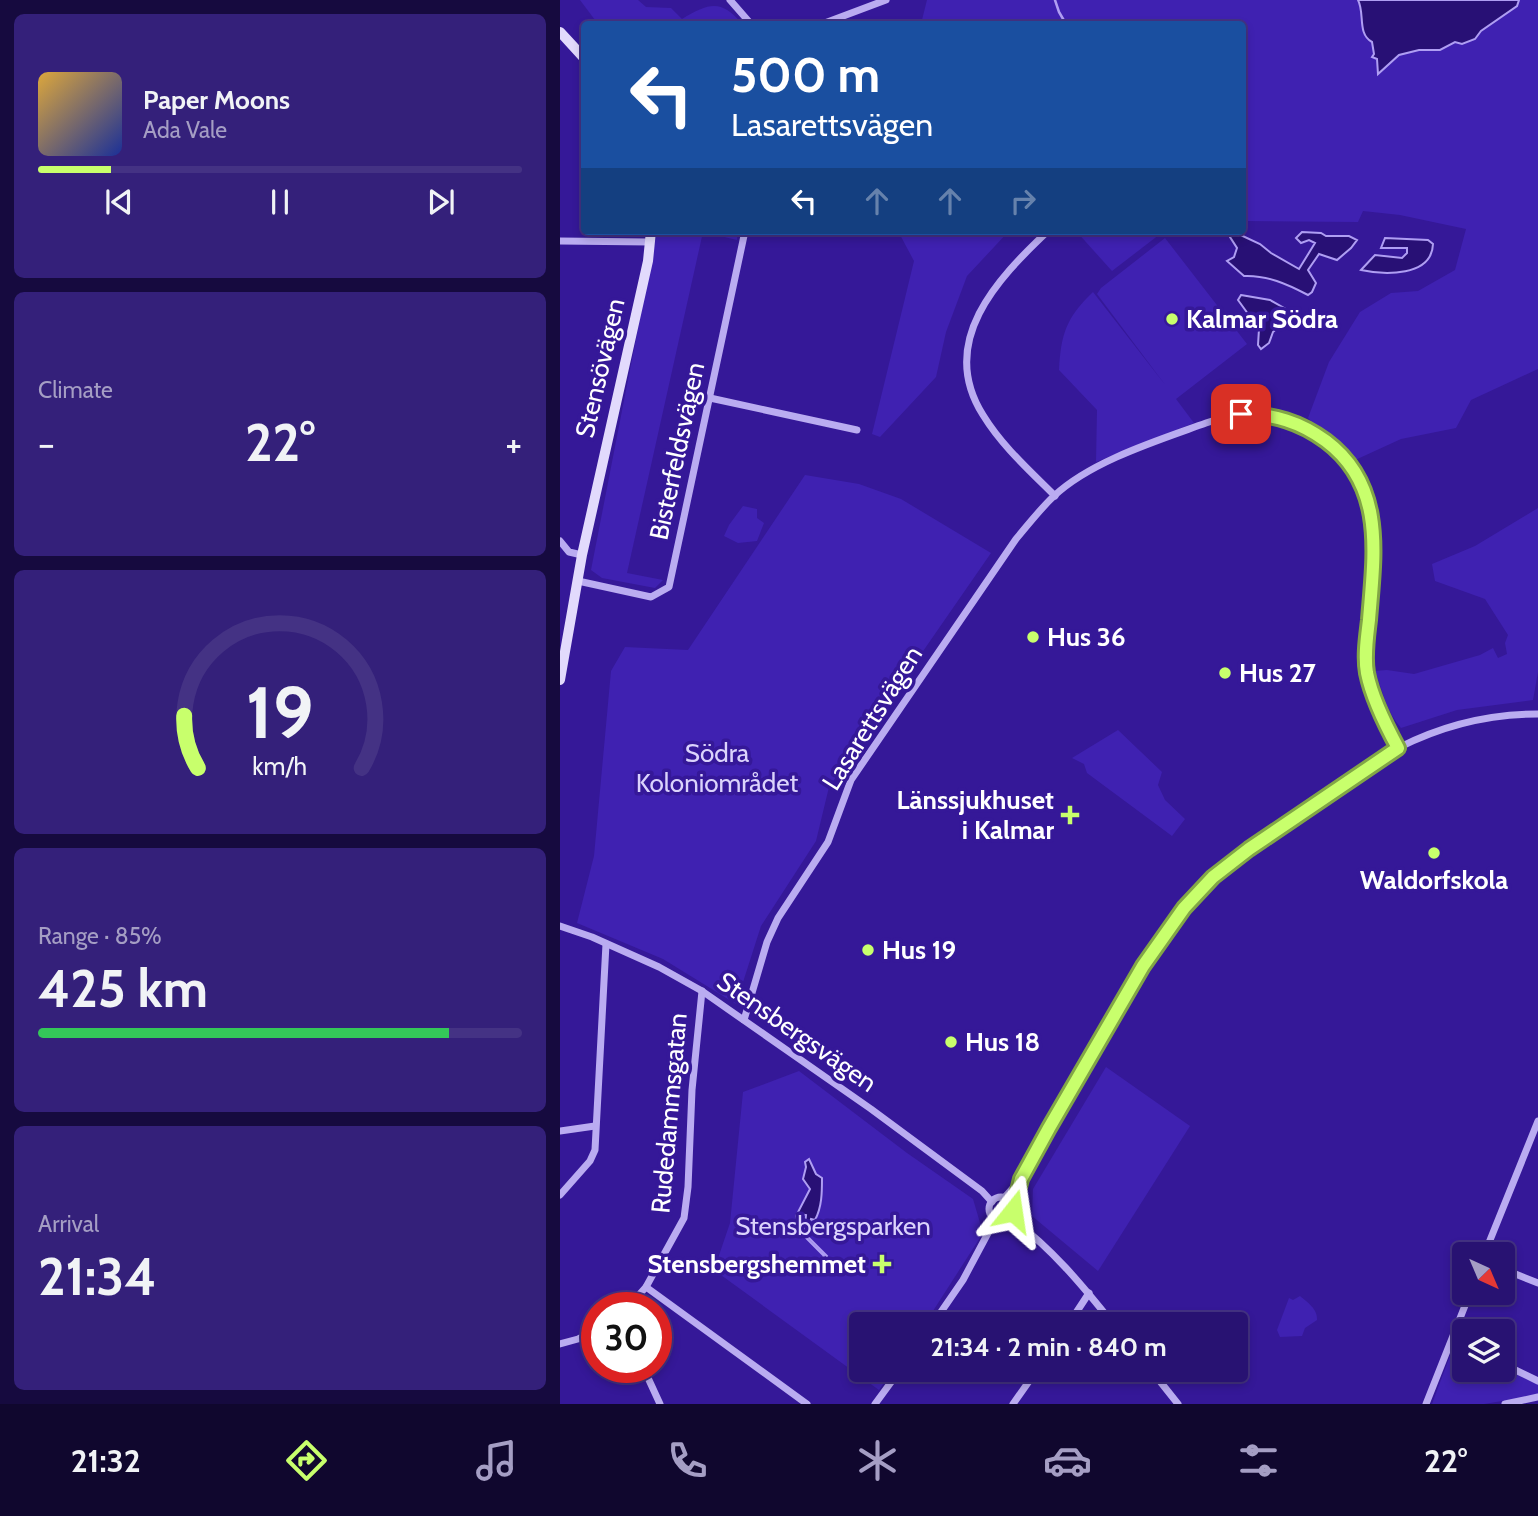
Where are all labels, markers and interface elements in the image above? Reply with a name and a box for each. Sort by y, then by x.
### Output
text: 500 m [731,45,880,104]
icon: left [616,49,707,140]
text: Paper Moons [143,84,290,116]
text: Lasarettsvägen [731,105,933,144]
text: Ada Vale [143,116,227,144]
icon: left [785,182,823,220]
icon: ahead [858,182,896,220]
icon: ahead [931,182,969,220]
icon: right [1004,182,1042,220]
icon: previous [100,183,138,221]
icon: pause [261,183,299,221]
icon: next [422,183,460,221]
street label: Stensövägen [568,295,632,441]
place label: Kalmar Södra [1186,303,1338,335]
marker: Kalmar Södra [1164,311,1180,327]
street label: Bisterfeldsvägen [643,359,711,543]
text: Climate [38,376,113,404]
pin [1211,384,1271,444]
icon: arrive [1222,395,1260,433]
text: 22° [245,411,315,474]
text: − [38,420,55,467]
text: + [505,420,522,467]
place label: Hus 36 [1047,621,1126,653]
marker: Hus 36 [1025,629,1041,645]
street label: Lasarettsvägen [815,640,929,796]
place label: Hus 27 [1239,657,1317,689]
marker: Hus 27 [1217,665,1233,681]
text: 19 [246,668,314,756]
park label: Södra Koloniområdet [636,737,799,799]
text: km/h [253,751,307,781]
place label: Länssjukhuset i Kalmar [897,784,1054,846]
marker: Länssjukhuset i Kalmar [1060,805,1080,825]
marker: Waldorfskola [1426,845,1442,861]
place label: Waldorfskola [1360,864,1508,896]
text: Range · 85% [38,922,162,950]
place label: Hus 19 [882,934,956,966]
marker: Hus 19 [860,942,876,958]
text: 425 km [38,957,208,1020]
street label: Stensbergsvägen [711,965,883,1099]
street label: Rudedammsgatan [644,1012,694,1214]
place label: Hus 18 [965,1026,1040,1058]
marker: Hus 18 [943,1034,959,1050]
position arrow [976,1174,1050,1248]
text: Arrival [38,1210,99,1238]
park label: Stensbergsparken [735,1210,931,1242]
north arrow [1452,1242,1516,1306]
map controls [1452,1242,1515,1382]
text: 21:34 [38,1245,157,1308]
place label: Stensbergshemmet [648,1248,866,1280]
marker: Stensbergshemmet [872,1254,892,1274]
speed limit sign: 30 [581,1292,672,1383]
button: layers [1452,1319,1515,1382]
text: 21:34 · 2 min · 840 m [930,1331,1167,1363]
icon: directions [282,1436,331,1485]
icon: music [472,1436,521,1485]
icon: phone [663,1436,712,1485]
icon: climate [853,1436,902,1485]
icon: car [1043,1436,1092,1485]
icon: filters [1234,1436,1283,1485]
text: 21:32 [71,1441,141,1480]
text: 22° [1424,1441,1467,1480]

